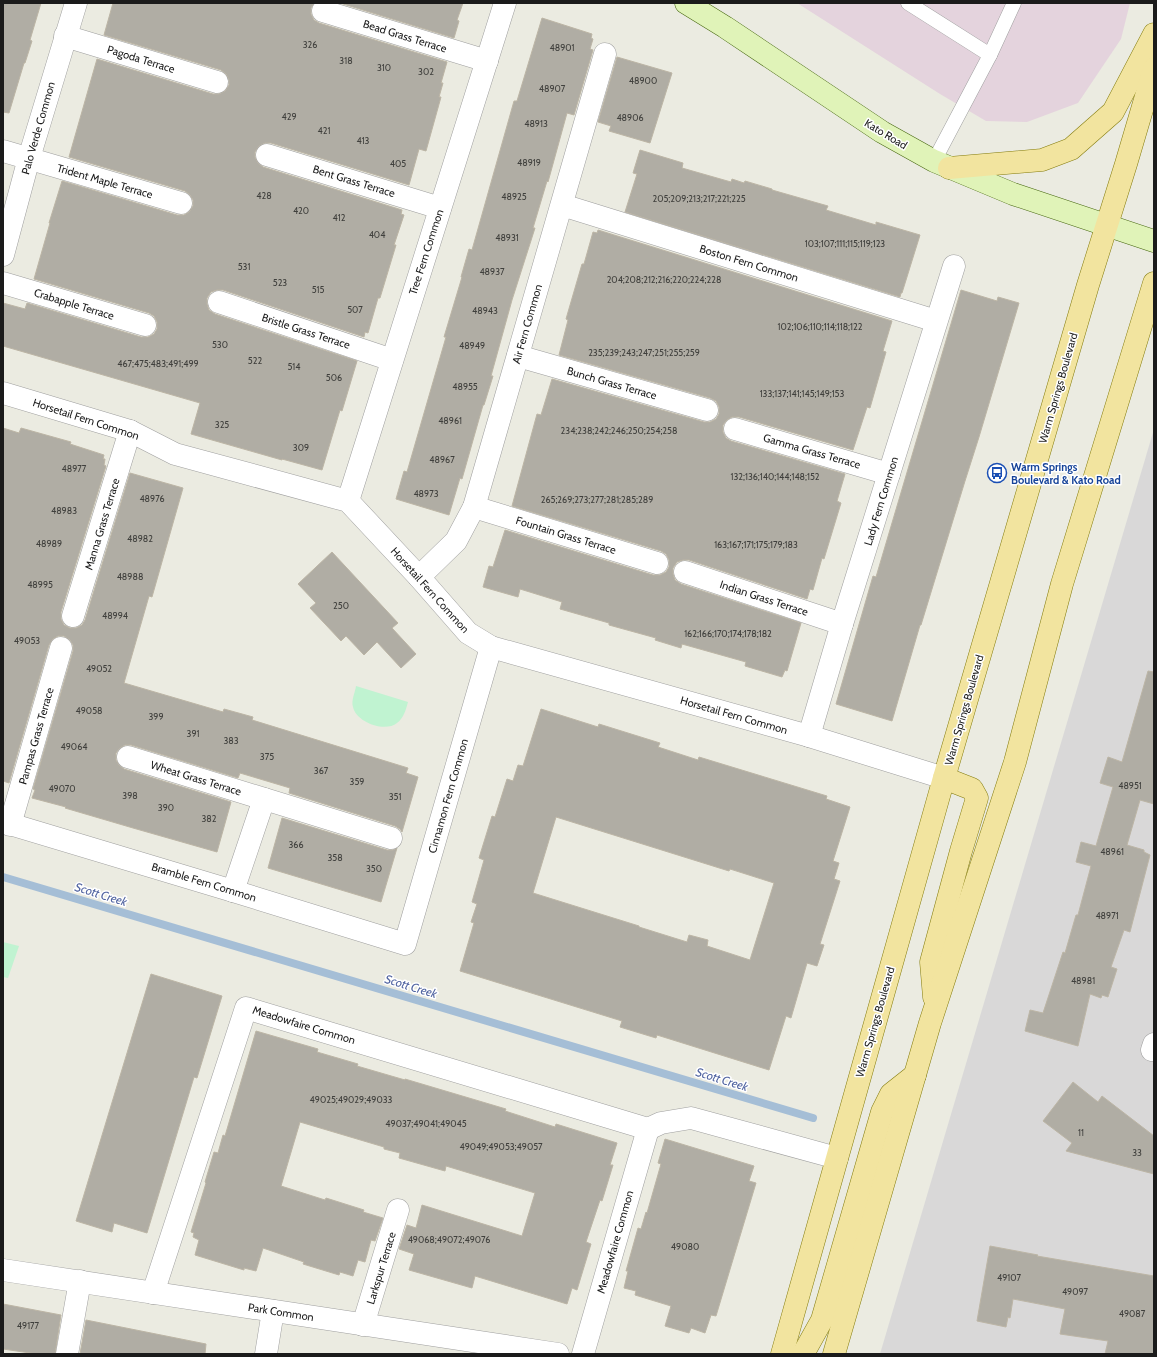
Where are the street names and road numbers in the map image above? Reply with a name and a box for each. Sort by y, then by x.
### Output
street label: Bead Grass Terrace [361,17,449,56]
street label: Pagoda Terrace [105,42,177,76]
street label: Palo Verde Common [18,80,58,176]
street label: Kato Road [862,116,910,152]
street label: Trident Maple Terrace [56,161,155,201]
street label: Bent Grass Terrace [311,162,397,200]
street label: Tree Fern Common [406,207,446,297]
street label: Boston Fern Common [698,241,800,285]
street label: Air Fern Common [509,283,545,365]
street label: Crabapple Terrace [32,285,116,323]
street label: Bristle Grass Terrace [260,310,352,352]
street label: Warm Springs Boulevard [1036,331,1080,445]
street label: Bunch Grass Terrace [565,363,659,403]
street label: Horsetail Fern Common [31,395,141,443]
street label: Gamma Grass Terrace [762,430,863,472]
street label: Lady Fern Common [861,455,901,547]
street label: Manna Grass Terrace [81,476,123,572]
street label: Fountain Grass Terrace [514,513,618,557]
street label: Horsetail Fern Common [388,544,472,636]
street label: Indian Grass Terrace [718,577,810,619]
street label: Warm Springs Boulevard [942,653,986,767]
street label: Pampas Grass Terrace [15,685,57,786]
street label: Horsetail Fern Common [679,693,789,737]
street label: Cinnamon Fern Common [425,737,471,855]
street label: Wheat Grass Terrace [149,758,243,799]
street label: Bramble Fern Common [150,859,258,905]
street label: Warm Springs Boulevard [853,965,897,1079]
street label: Meadowfaire Common [251,1003,357,1047]
street label: Meadowfaire Common [594,1189,636,1295]
street label: Larkspur Terrace [363,1230,399,1306]
street label: Park Common [247,1300,315,1324]

